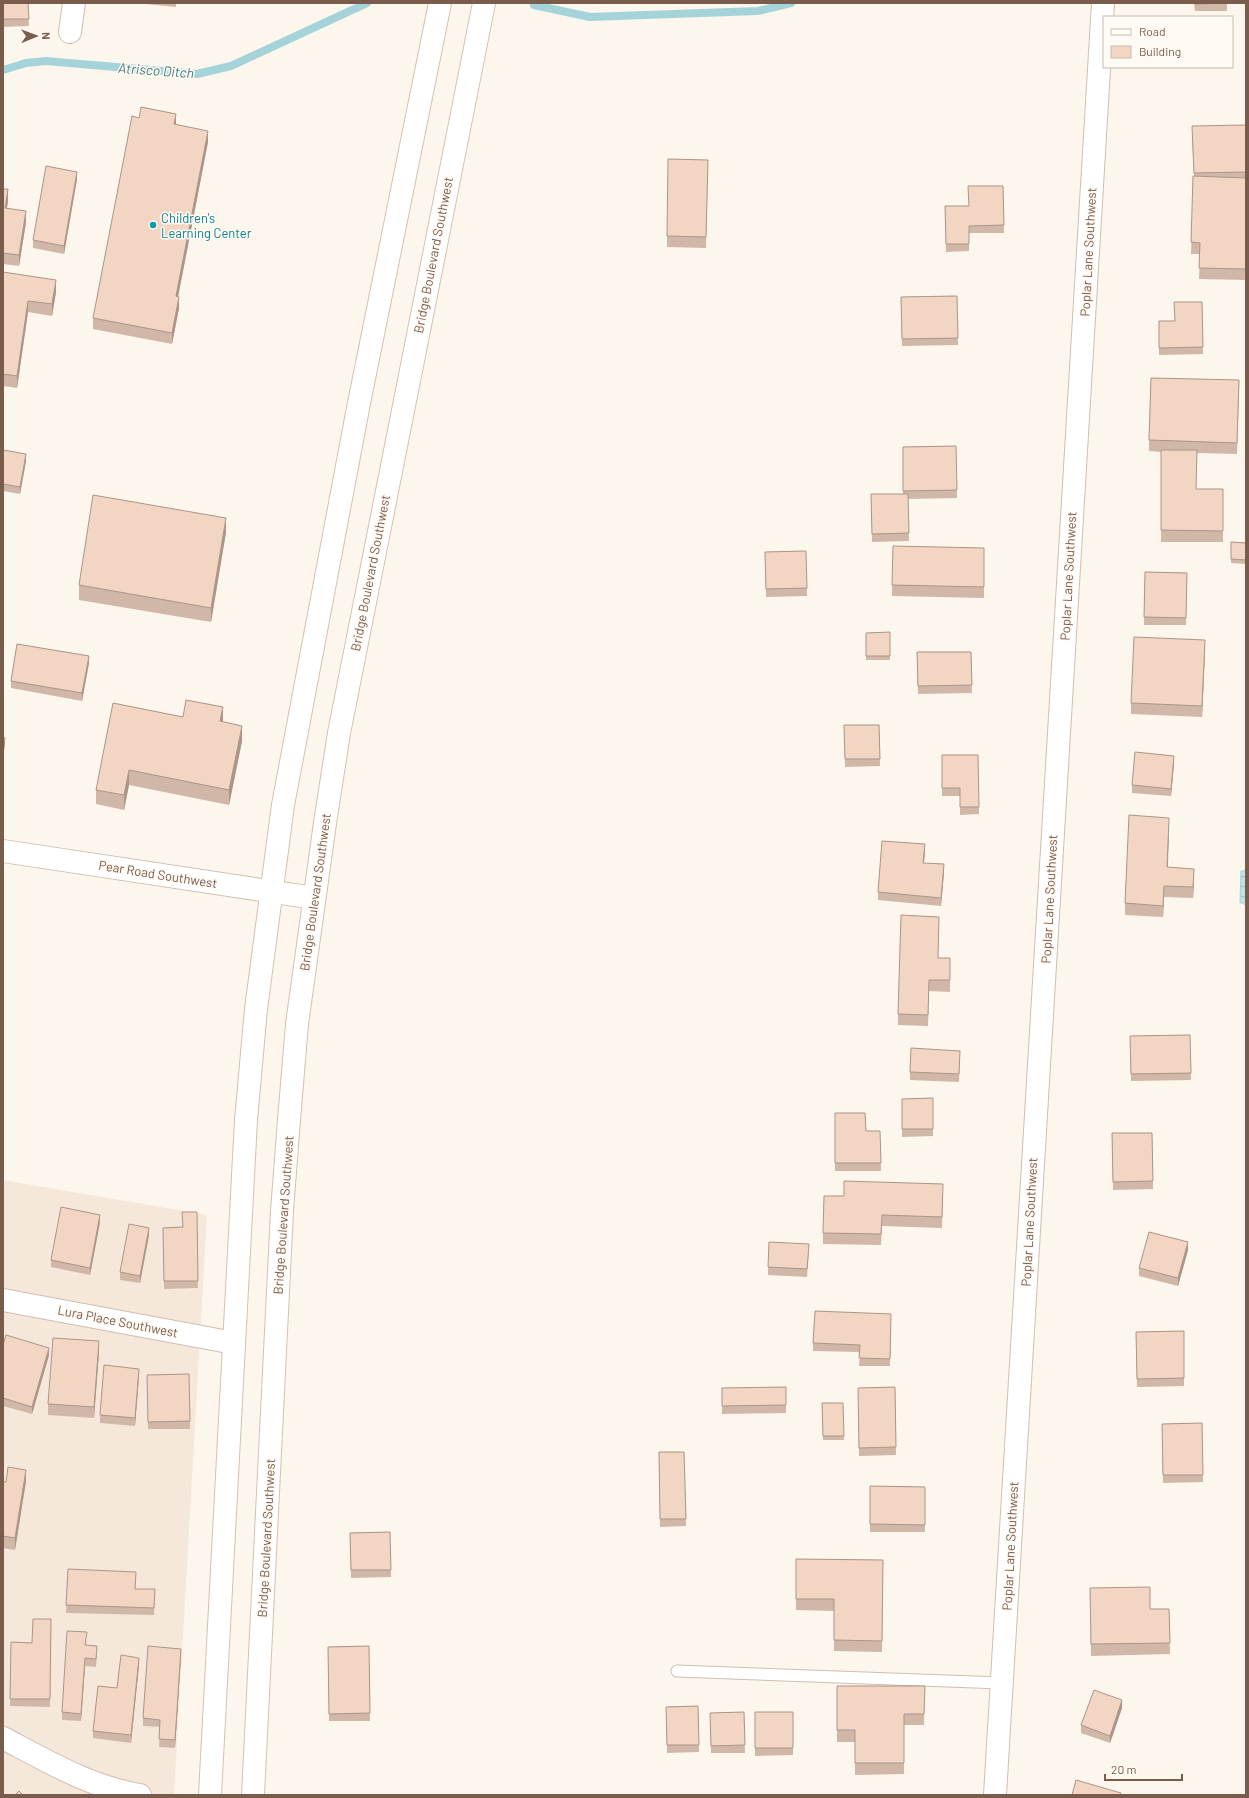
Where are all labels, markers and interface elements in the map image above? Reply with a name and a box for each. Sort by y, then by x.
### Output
north arrow [16,16,56,56]
legend [1103,16,1233,68]
text: Road [1139,24,1166,38]
text: N [40,32,53,40]
text: Building [1139,44,1181,58]
water label: Atrisco Ditch [117,59,195,81]
street label: Bridge Boulevard Southwest [410,175,456,335]
street label: Poplar Lane Southwest [1077,187,1099,317]
place label: Children's Learning Center [161,210,252,241]
marker: Children's Learning Center [148,220,158,230]
street label: Bridge Boulevard Southwest [347,493,393,653]
street label: Poplar Lane Southwest [1057,511,1079,641]
street label: Bridge Boulevard Southwest [296,812,334,972]
street label: Poplar Lane Southwest [1038,834,1060,964]
street label: Pear Road Southwest [98,857,218,891]
street label: Bridge Boulevard Southwest [269,1135,297,1295]
street label: Poplar Lane Southwest [1018,1157,1040,1287]
street label: Lura Place Southwest [57,1301,179,1341]
street label: Bridge Boulevard Southwest [254,1458,278,1618]
street label: Poplar Lane Southwest [999,1481,1021,1611]
scale bar [1105,1756,1182,1782]
text: 20 m [1111,1762,1137,1776]

